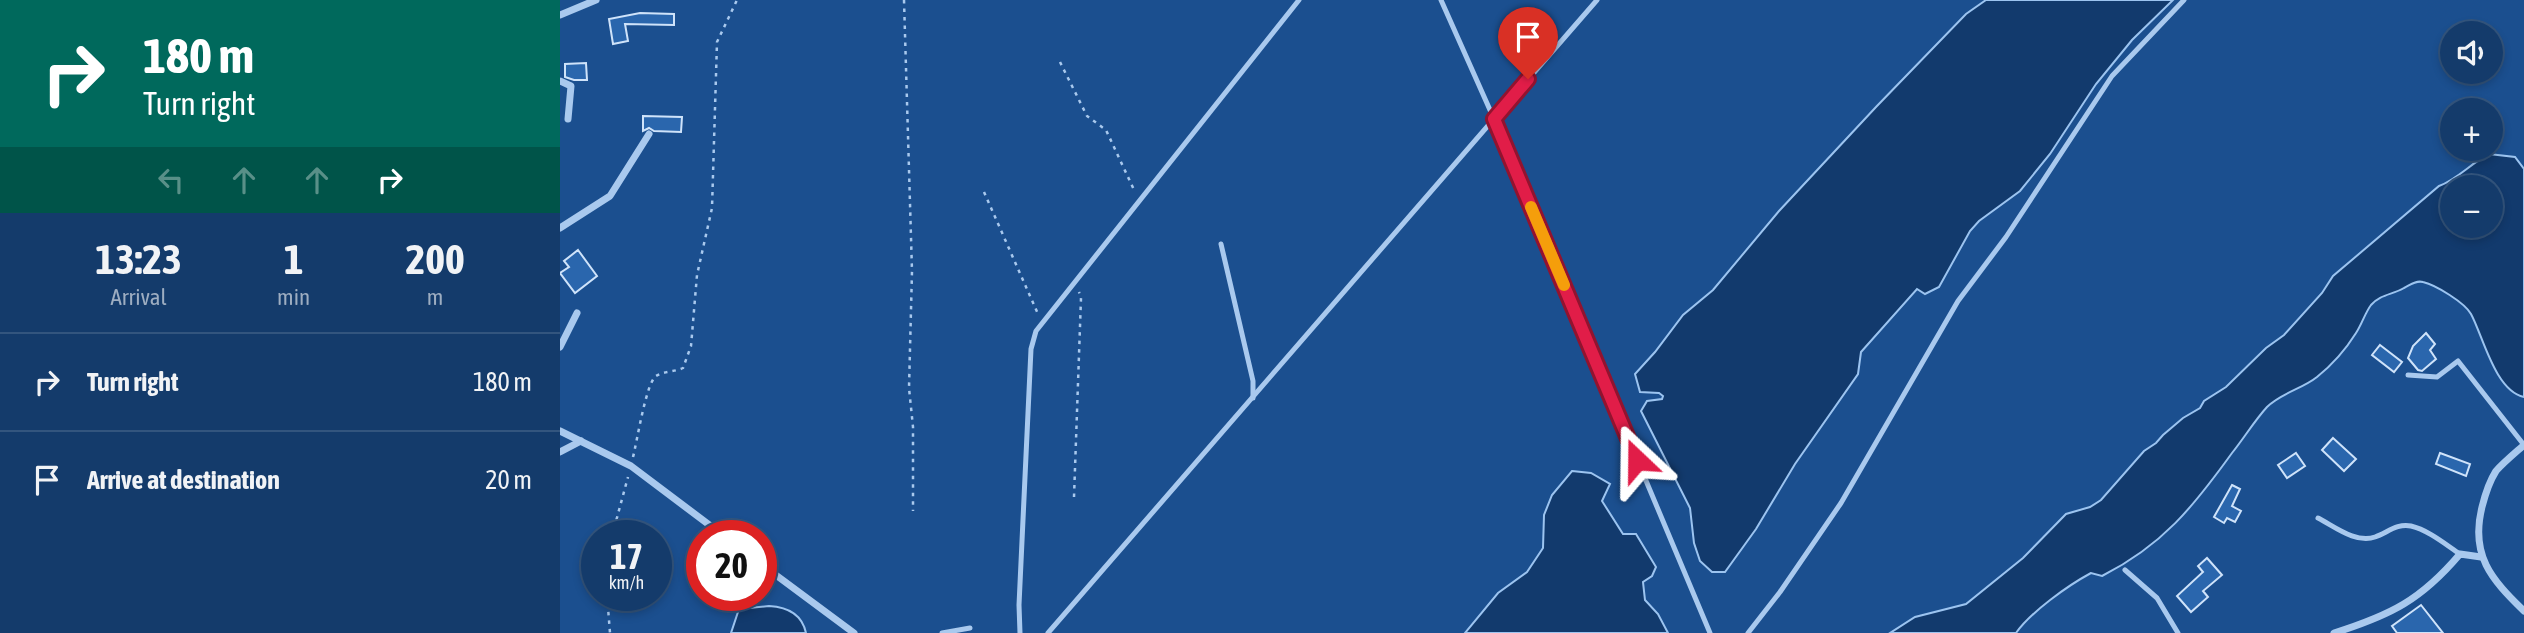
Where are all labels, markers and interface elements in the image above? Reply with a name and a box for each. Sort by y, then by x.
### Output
pin [1498,7,1558,79]
icon: arrive [1509,18,1547,56]
map controls [2440,21,2503,238]
button: sound [2440,21,2503,84]
text: 180 m [143,27,254,83]
icon: right [28,28,119,119]
text: Turn right [143,85,256,122]
button: + [2440,98,2503,161]
icon: left [152,161,190,199]
icon: ahead [225,161,263,199]
icon: ahead [298,161,336,199]
icon: right [371,161,409,199]
button: − [2440,175,2503,238]
text: 13:23 [95,235,182,283]
text: 1 [284,235,303,283]
text: 200 [405,235,465,283]
text: Arrival [110,284,167,310]
text: min [277,284,310,310]
text: m [427,284,443,310]
icon: right [28,363,66,401]
text: Turn right [87,367,178,397]
text: 180 m [473,367,532,397]
position arrow [1600,423,1674,497]
icon: arrive [28,461,66,499]
text: Arrive at destination [87,465,280,495]
text: 20 m [485,465,532,495]
speed limit sign: 20 [686,520,777,611]
text: 17 [610,536,643,576]
text: km/h [609,572,644,593]

